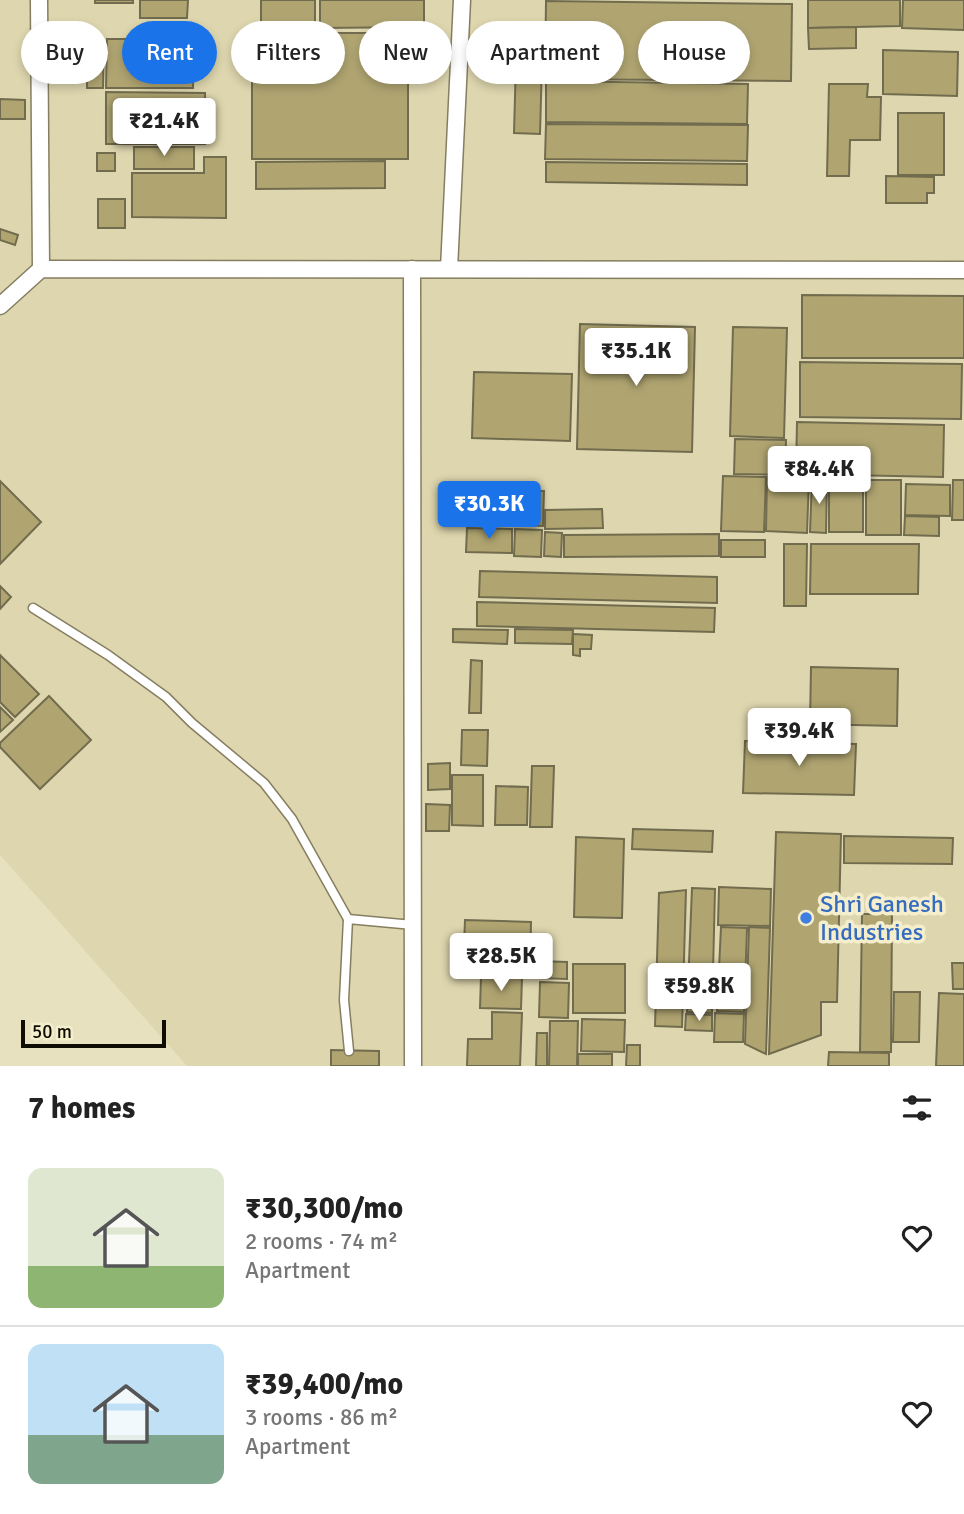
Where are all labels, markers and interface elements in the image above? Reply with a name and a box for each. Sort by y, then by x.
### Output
chip: Buy [21,21,108,84]
chip: Rent [122,21,217,84]
chip: Filters [231,21,345,84]
chip: New [359,21,452,84]
chip: Apartment [466,21,624,84]
chip: House [638,21,750,84]
pin: ₹21.4K [107,99,221,158]
text: ₹21.4K [129,106,199,135]
pin: ₹35.1K [579,328,693,388]
text: ₹35.1K [601,336,671,365]
pin: ₹84.4K [762,447,876,506]
text: ₹84.4K [784,454,854,483]
pin: ₹30.3K [432,482,546,541]
text: ₹30.3K [454,489,524,518]
pin: ₹39.4K [742,708,856,768]
text: ₹39.4K [764,716,834,745]
place label: Shri Ganesh Industries [820,889,944,947]
marker: Shri Ganesh Industries [798,910,814,926]
pin: ₹28.5K [444,934,558,993]
text: ₹28.5K [466,941,536,970]
pin: ₹59.8K [642,964,756,1023]
text: ₹59.8K [664,971,734,1000]
scale bar [21,1017,166,1049]
text: 50 m [32,1020,72,1044]
icon: filters [898,1089,936,1127]
text: 7 homes [28,1090,135,1127]
text: ₹30,300/mo [245,1190,403,1227]
icon: home [84,1196,168,1280]
icon: heart [898,1219,936,1257]
text: 2 rooms · 74 m² [245,1227,398,1256]
text: Apartment [245,1256,350,1285]
text: ₹39,400/mo [245,1366,403,1403]
icon: home [84,1372,168,1456]
icon: heart [898,1395,936,1433]
text: 3 rooms · 86 m² [245,1403,398,1432]
text: Apartment [245,1432,350,1461]

